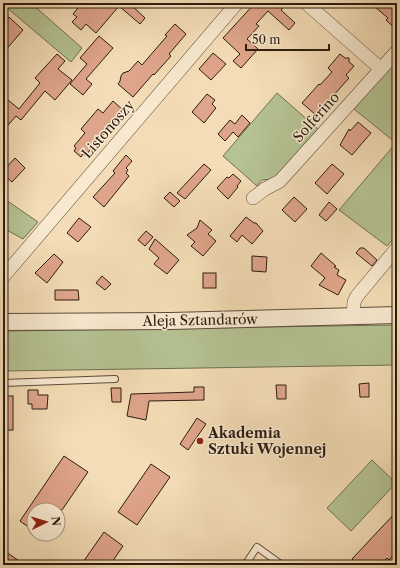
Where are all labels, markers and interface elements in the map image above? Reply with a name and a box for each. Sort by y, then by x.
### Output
scale bar [246,26,329,52]
text: 50 m [252,32,281,47]
street label: Solferino [289,88,343,146]
street label: Listonoszy [78,96,138,162]
street label: Aleja Sztandarów [141,310,258,330]
place label: Akademia Sztuki Wojennej [207,424,326,458]
marker: Akademia Sztuki Wojennej [195,436,205,446]
north arrow [26,502,66,542]
text: N [49,516,63,527]

